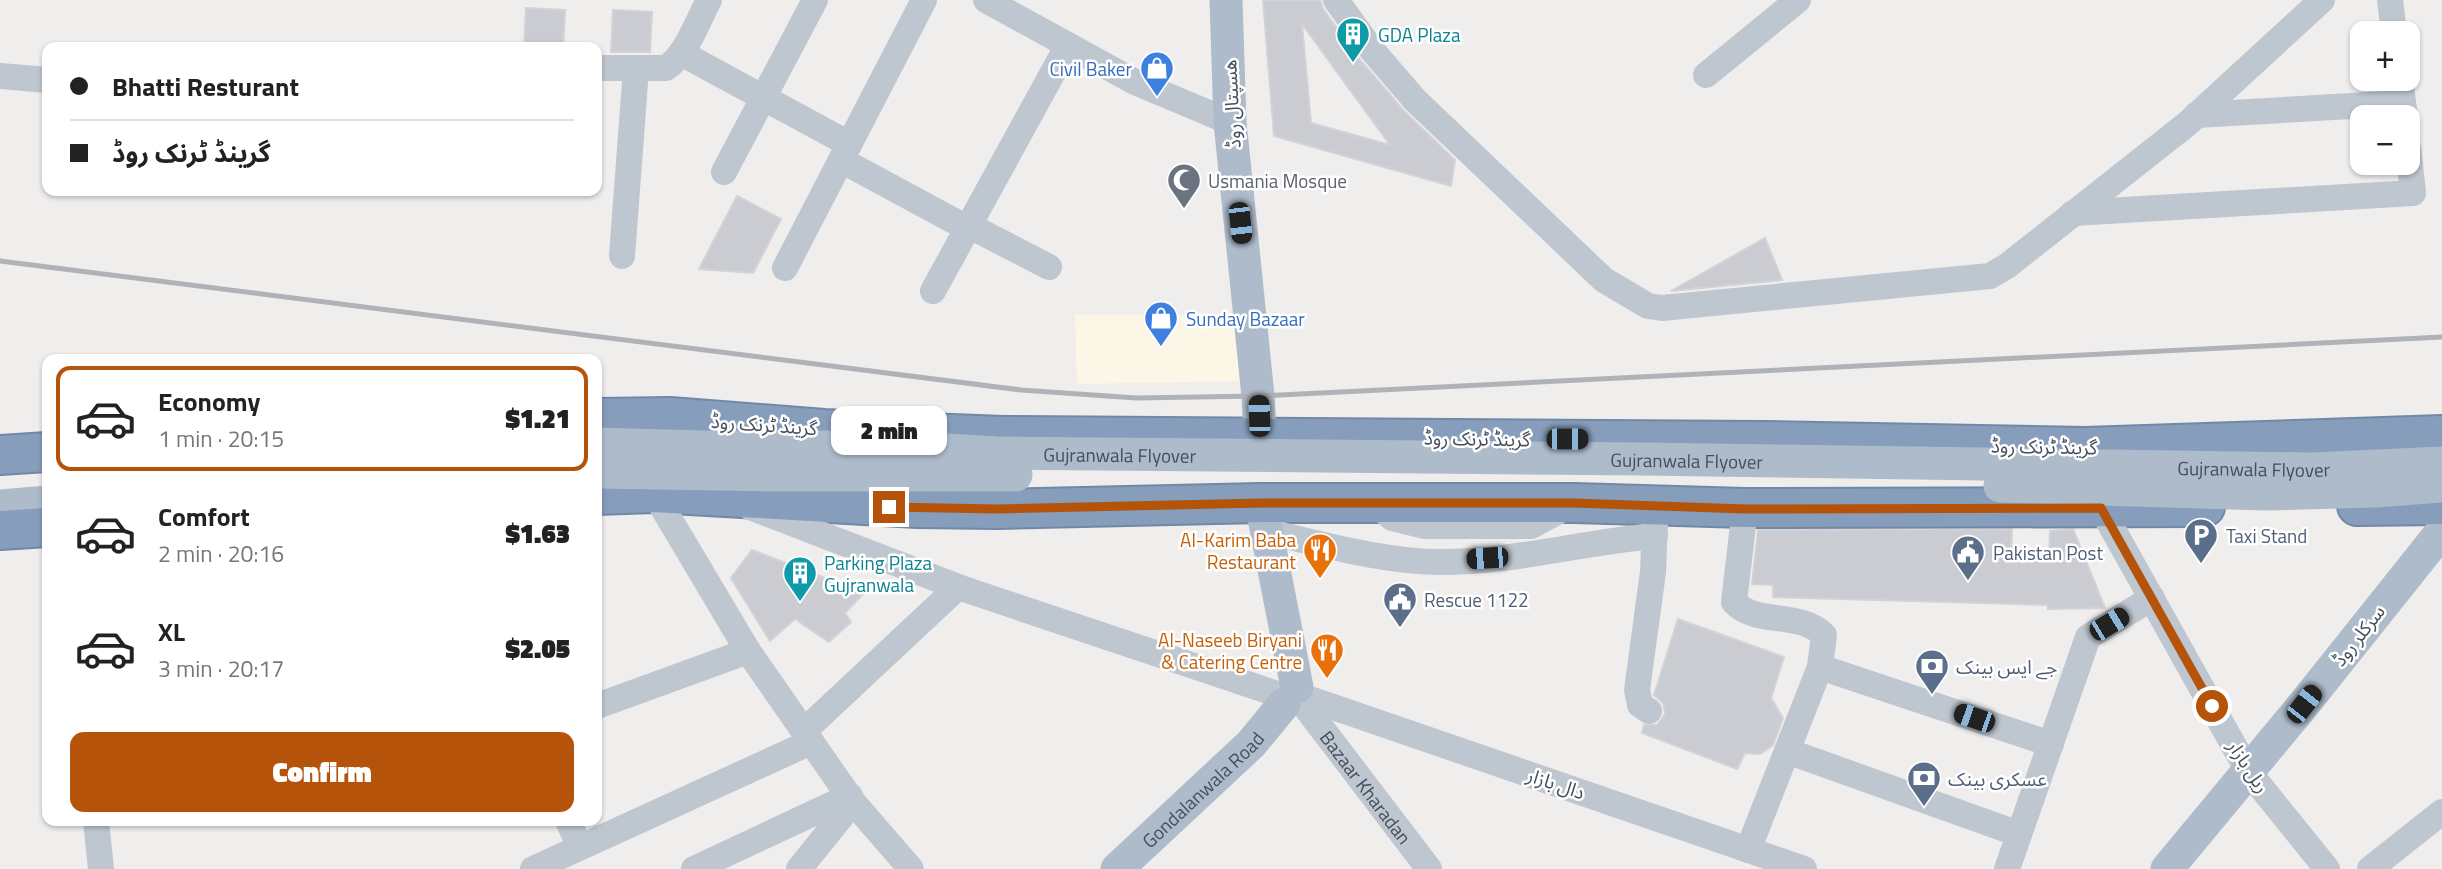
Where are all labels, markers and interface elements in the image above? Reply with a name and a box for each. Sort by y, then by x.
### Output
building icon: GDA Plaza [1334,15,1372,64]
place label: GDA Plaza [1378,20,1461,49]
map controls [2350,21,2420,175]
button: + [2350,21,2420,91]
shop icon: Civil Baker [1138,49,1176,98]
place label: Civil Baker [1049,54,1132,83]
street label: ھسپتال روڈ [1214,59,1248,149]
text: Bhatti Resturant [112,67,299,106]
button: − [2350,105,2420,175]
text: گرینڈ ٹرنک روڈ [112,133,271,172]
mosque icon: Usmania Mosque [1165,161,1203,210]
place label: Usmania Mosque [1208,166,1347,195]
car [1228,201,1253,245]
shop icon: Sunday Bazaar [1142,299,1180,348]
place label: Sunday Bazaar [1186,304,1305,333]
text: Economy [158,382,260,421]
icon: car [74,387,137,450]
car [1248,395,1271,437]
text: $1.21 [505,399,570,438]
street label: گرینڈ ٹرنک روڈ [710,406,819,442]
callout: 2 min [831,406,947,454]
text: 2 min [860,413,918,448]
text: 1 min · 20:15 [158,421,284,456]
street label: گرینڈ ٹرنک روڈ [1424,423,1532,453]
car [1547,429,1589,450]
street label: گرینڈ ٹرنک روڈ [1991,431,2099,461]
street label: Gujranwala Flyover [1043,439,1197,469]
street label: Gujranwala Flyover [1610,444,1764,475]
street label: Gujranwala Flyover [2177,452,2331,484]
route end [873,491,905,523]
text: Comfort [158,497,250,536]
icon: car [74,502,137,565]
text: $1.63 [505,514,570,553]
parking icon: Taxi Stand [2182,516,2220,565]
place label: Taxi Stand [2226,521,2307,550]
place label: Al-Karim Baba Restaurant [1180,525,1296,576]
restaurant icon: Al-Karim Baba Restaurant [1301,531,1339,580]
public building icon: Pakistan Post [1949,533,1987,582]
text: 2 min · 20:16 [158,536,284,571]
place label: Pakistan Post [1993,538,2103,567]
car [1466,546,1509,570]
place label: Parking Plaza Gujranwala [824,548,932,599]
building icon: Parking Plaza Gujranwala [781,554,819,603]
public building icon: Rescue 1122 [1381,580,1419,629]
place label: Rescue 1122 [1424,585,1529,614]
street label: سرکلر روڈ [2325,598,2391,672]
car [2086,604,2133,644]
text: XL [158,612,185,651]
icon: car [74,617,137,680]
place label: Al-Naseeb Biryani & Catering Centre [1158,625,1302,676]
text: $2.05 [505,629,570,668]
restaurant icon: Al-Naseeb Biryani & Catering Centre [1308,631,1346,680]
bank icon: جے ایس بینک [1913,647,1951,696]
text: 3 min · 20:17 [158,651,284,686]
place label: جے ایس بینک [1956,652,2058,681]
car [2283,681,2326,727]
route start [2196,690,2228,722]
car [1951,701,1998,735]
street label: Bazaar Kharadan [1314,724,1419,850]
street label: Gondalanwala Road [1135,725,1271,854]
button: Confirm [70,732,574,812]
street label: ریل بازار [2220,733,2277,799]
street label: دال بازار [1522,759,1589,806]
bank icon: عسکری بینک [1905,759,1943,808]
place label: عسکری بینک [1948,764,2047,793]

